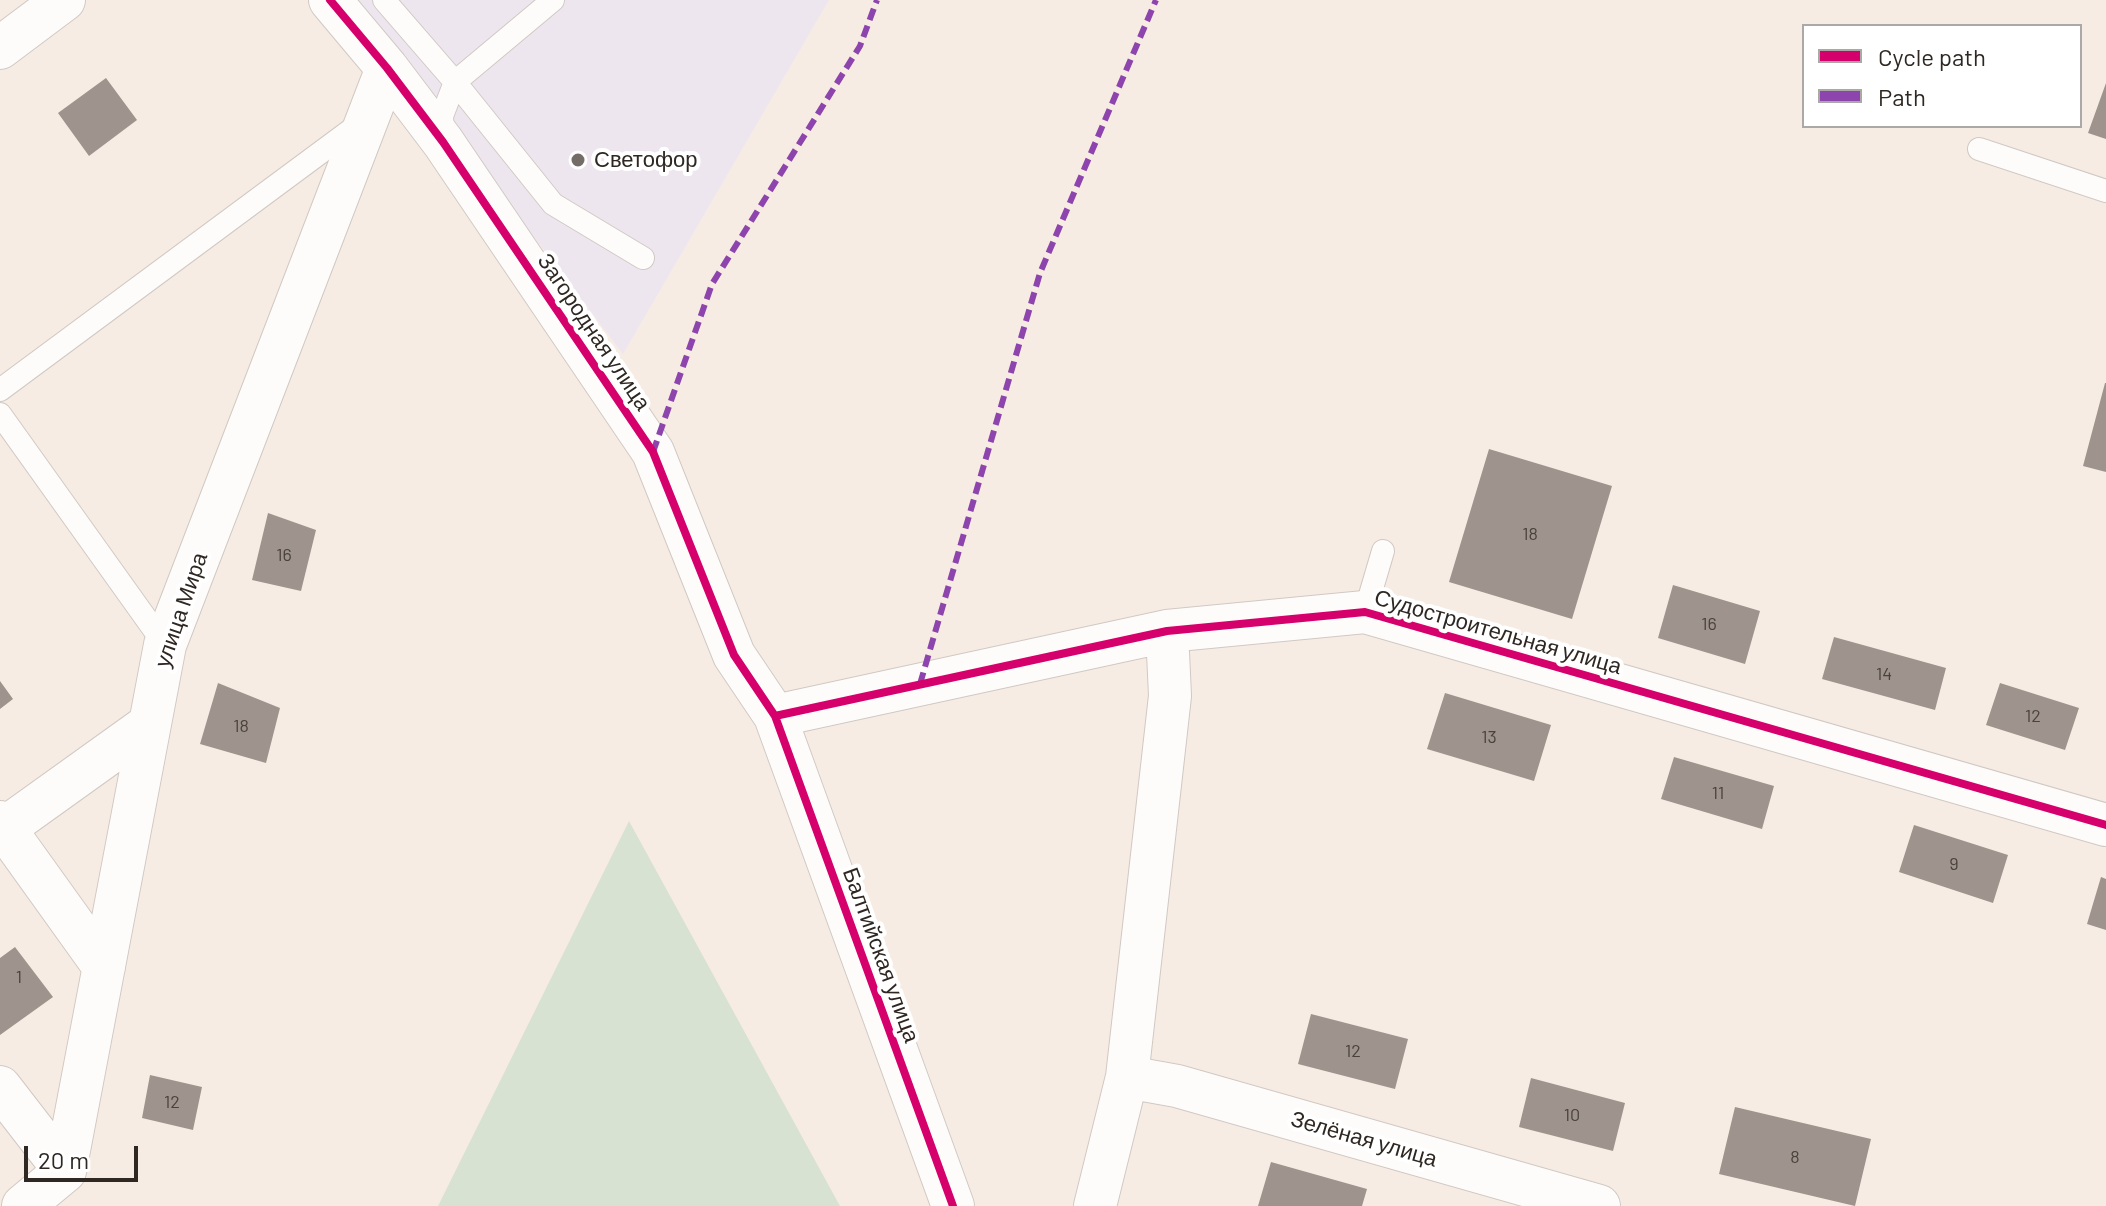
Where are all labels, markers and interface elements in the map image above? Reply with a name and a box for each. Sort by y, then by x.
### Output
legend [1802,24,2082,128]
text: Cycle path [1878,42,1986,71]
text: Path [1878,82,1926,111]
place label: Светофор [594,147,697,173]
marker: Светофор [569,151,587,169]
street label: Загородная улица [532,249,656,415]
house number: 18 [1522,523,1538,545]
house number: 16 [276,544,292,566]
street label: улица Мира [149,549,213,671]
street label: Судостроительная улица [1371,584,1625,680]
house number: 16 [1701,613,1717,635]
house number: 14 [1876,663,1892,685]
house number: 12 [2025,705,2041,727]
house number: 18 [233,715,249,737]
house number: 13 [1481,726,1497,748]
house number: 11 [1712,782,1724,804]
house number: 9 [1949,853,1959,875]
street label: Балтийская улица [837,864,925,1046]
house number: 1 [16,966,22,988]
house number: 12 [1345,1040,1361,1062]
house number: 12 [164,1091,180,1113]
house number: 10 [1564,1104,1580,1126]
street label: Зелёная улица [1288,1105,1440,1173]
scale bar [28,1130,142,1180]
text: 20 m [38,1145,89,1174]
house number: 8 [1790,1146,1800,1168]

